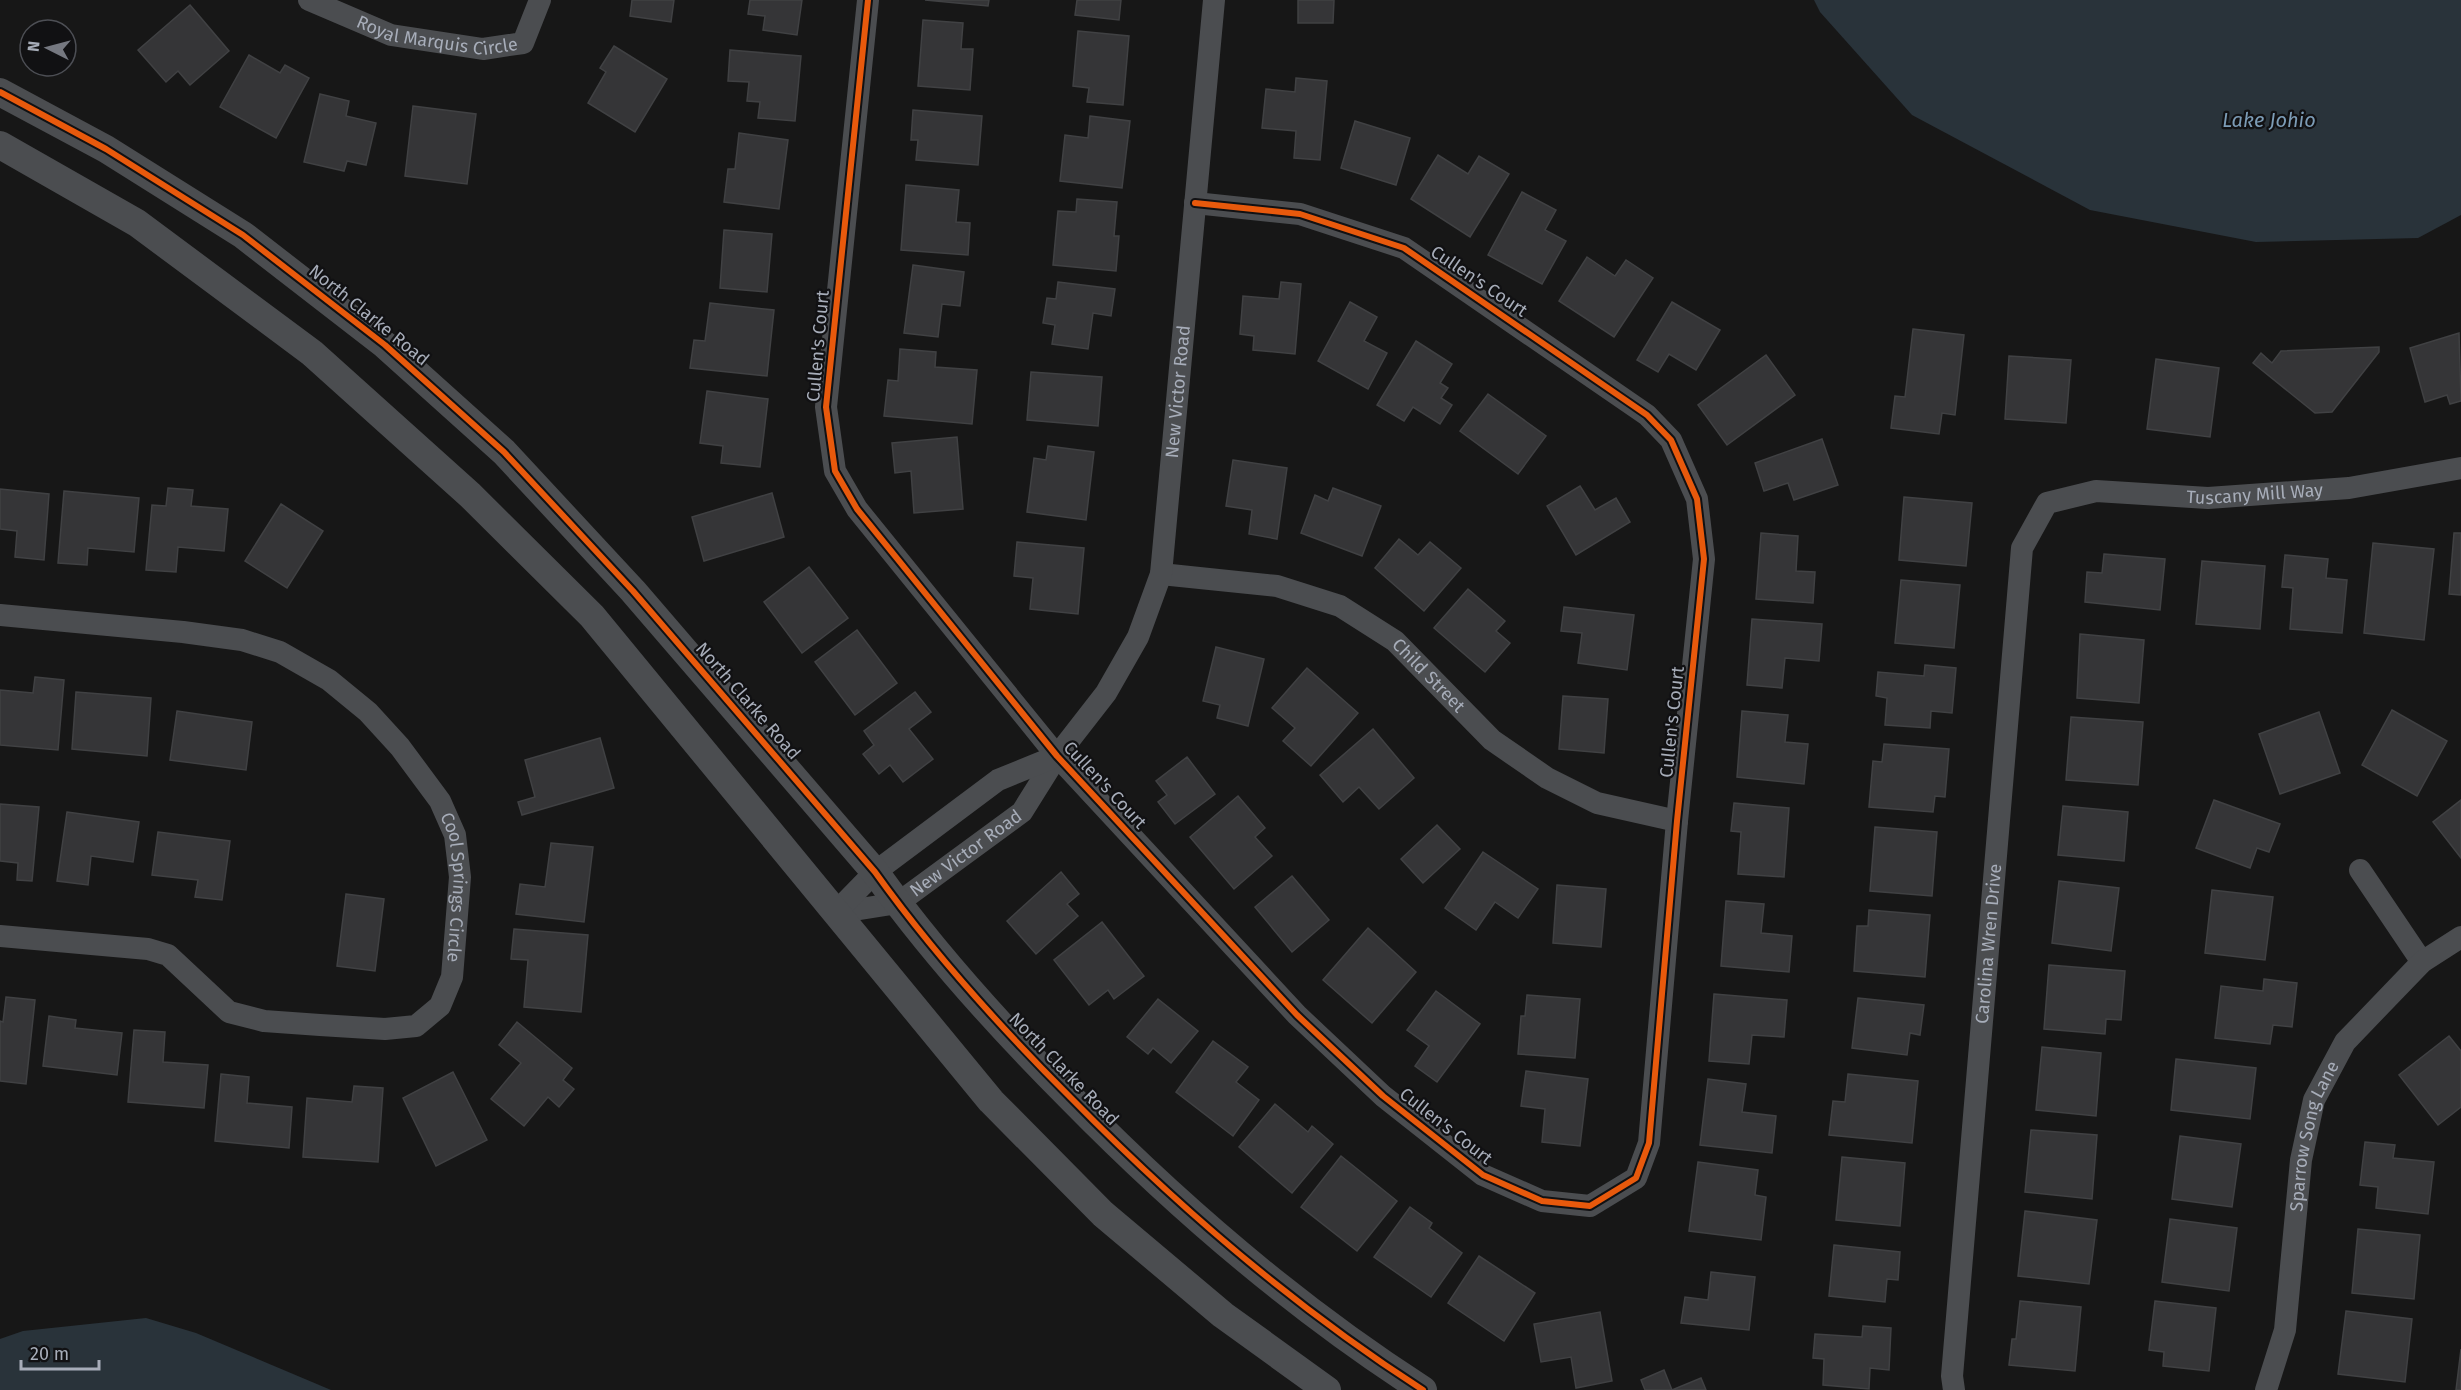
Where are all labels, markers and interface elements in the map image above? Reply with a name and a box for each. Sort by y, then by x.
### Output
street label: Royal Marquis Circle [353,11,519,60]
north arrow [18,18,78,78]
text: N [24,40,44,53]
water label: Lake Johio [2222,108,2316,132]
street label: Cullen's Court [1426,241,1532,322]
street label: North Clarke Road [304,260,434,370]
street label: Cullen's Court [802,289,834,403]
street label: New Victor Road [1161,324,1195,459]
street label: Tuscany Mill Way [2186,479,2324,509]
street label: Child Street [1388,634,1470,717]
street label: North Clarke Road [691,638,805,764]
street label: Cullen's Court [1655,665,1689,779]
street label: Cullen's Court [1059,737,1152,834]
street label: New Victor Road [906,805,1026,902]
street label: Cool Springs Circle [435,809,471,963]
street label: Carolina Wren Drive [1971,863,2006,1025]
street label: North Clarke Road [1004,1008,1124,1130]
street label: Sparrow Song Lane [2285,1057,2344,1212]
street label: Cullen's Court [1395,1083,1497,1169]
scale bar [21,1333,99,1371]
text: 20 m [30,1343,69,1365]

